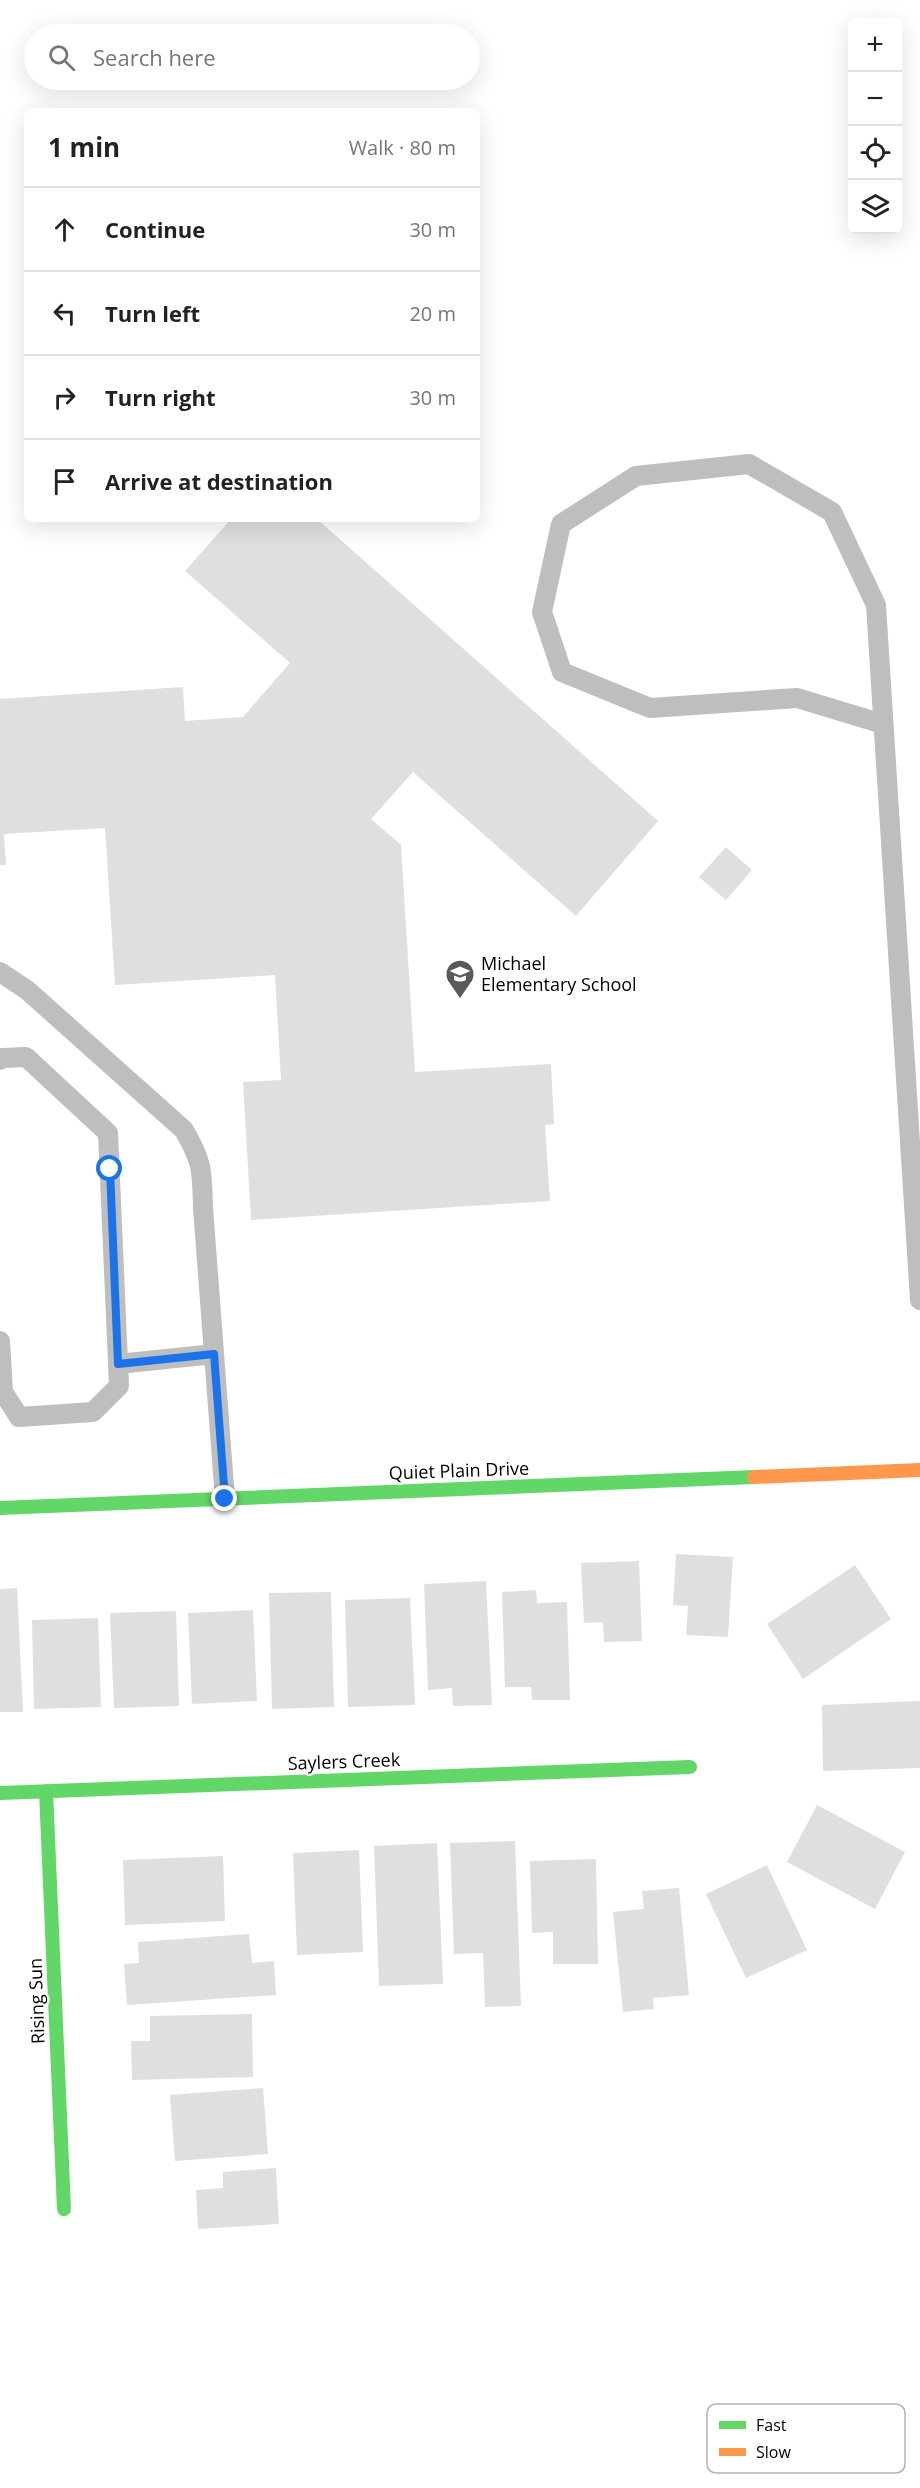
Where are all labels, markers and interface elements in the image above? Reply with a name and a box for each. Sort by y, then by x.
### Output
map controls [848,18,902,234]
button: + [848,18,902,72]
search box [24,24,480,90]
icon: search [45,41,78,74]
text: Search here [93,42,216,72]
button: − [848,72,902,126]
button: locate [848,126,902,180]
text: 1 min [48,129,120,165]
text: Walk · 80 m [349,134,456,161]
button: layers [848,180,902,234]
icon: ahead [48,213,81,246]
text: Continue [105,214,205,244]
text: 30 m [409,216,456,243]
icon: left [48,297,81,330]
text: Turn left [105,298,200,328]
text: 20 m [409,300,456,327]
icon: right [48,381,81,414]
text: Turn right [105,382,216,412]
text: 30 m [409,384,456,411]
icon: arrive [48,465,81,498]
text: Arrive at destination [105,466,333,496]
place label: Michael Elementary School [481,951,637,996]
school or university icon: Michael Elementary School [444,958,476,1000]
route start [96,1155,122,1181]
street label: Quiet Plain Drive [388,1456,530,1484]
route end [211,1485,237,1511]
street label: Saylers Creek [287,1747,401,1775]
street label: Rising Sun [23,1958,49,2045]
legend [707,2404,905,2473]
text: Fast [756,2414,787,2436]
text: Slow [756,2441,791,2463]

